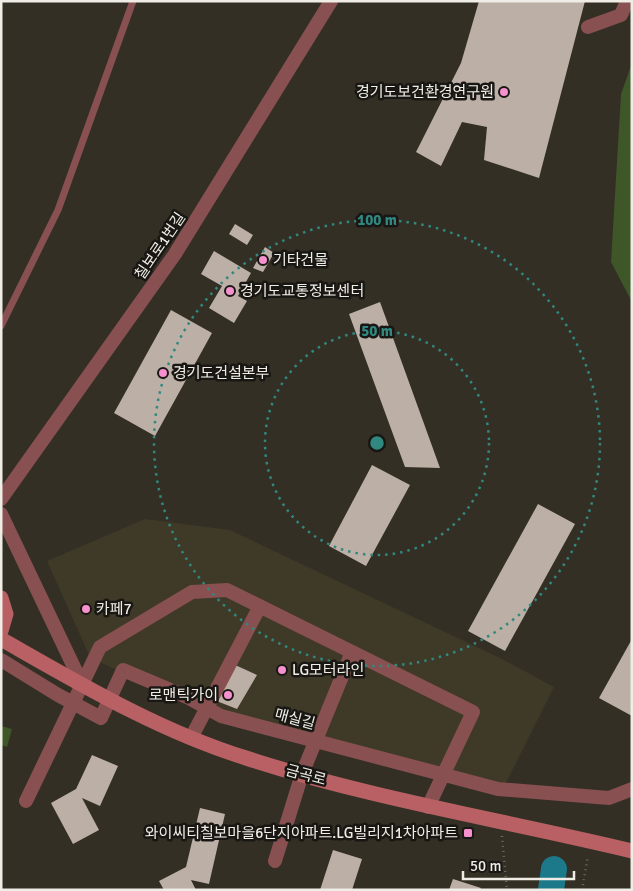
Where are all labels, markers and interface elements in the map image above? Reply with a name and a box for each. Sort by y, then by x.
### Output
place label: 경기도보건환경연구원 [356,83,494,101]
marker: 경기도보건환경연구원 [498,86,510,98]
street label: 칠보로1번길 [131,209,189,283]
text: 100 m [357,211,397,229]
place label: 기타건물 [273,251,328,269]
marker: 기타건물 [257,254,269,266]
place label: 경기도교통정보센터 [240,282,364,300]
marker: 경기도교통정보센터 [224,285,236,297]
text: 50 m [361,322,393,340]
place label: 경기도건설본부 [173,364,270,382]
marker: 경기도건설본부 [157,367,169,379]
centre of rings [368,434,386,452]
place label: 카페7 [96,600,132,618]
marker: 카페7 [80,603,92,615]
place label: LG모터라인 [292,661,364,679]
marker: LG모터라인 [276,664,288,676]
place label: 로맨틱가이 [149,686,218,704]
marker: 로맨틱가이 [222,689,234,701]
street label: 매실길 [273,705,317,733]
street label: 금곡로 [284,761,328,789]
place label: 와이씨티칠보마을6단지아파트.LG빌리지1차아파트 [145,824,458,842]
marker: 와이씨티칠보마을6단지아파트.LG빌리지1차아파트 [462,827,474,839]
scale bar [463,848,574,880]
text: 50 m [470,857,501,875]

